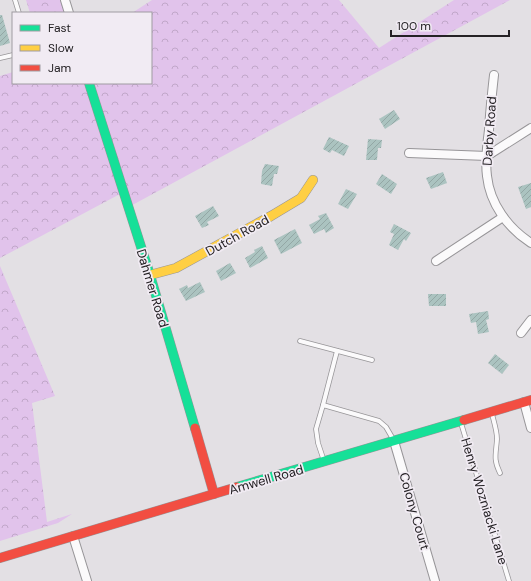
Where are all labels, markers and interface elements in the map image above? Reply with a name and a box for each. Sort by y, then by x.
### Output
legend [12,12,152,84]
scale bar [391,12,509,38]
text: 100 m [397,18,431,34]
text: Fast [48,20,71,36]
text: Slow [48,40,74,56]
text: Jam [48,60,71,76]
street label: Darby Road [479,96,500,166]
street label: Dutch Road [203,211,272,260]
street label: Dahmer Road [133,247,172,329]
street label: Henry Wozniacki Lane [457,436,512,567]
street label: Amwell Road [227,461,305,498]
street label: Colony Court [395,470,434,552]

